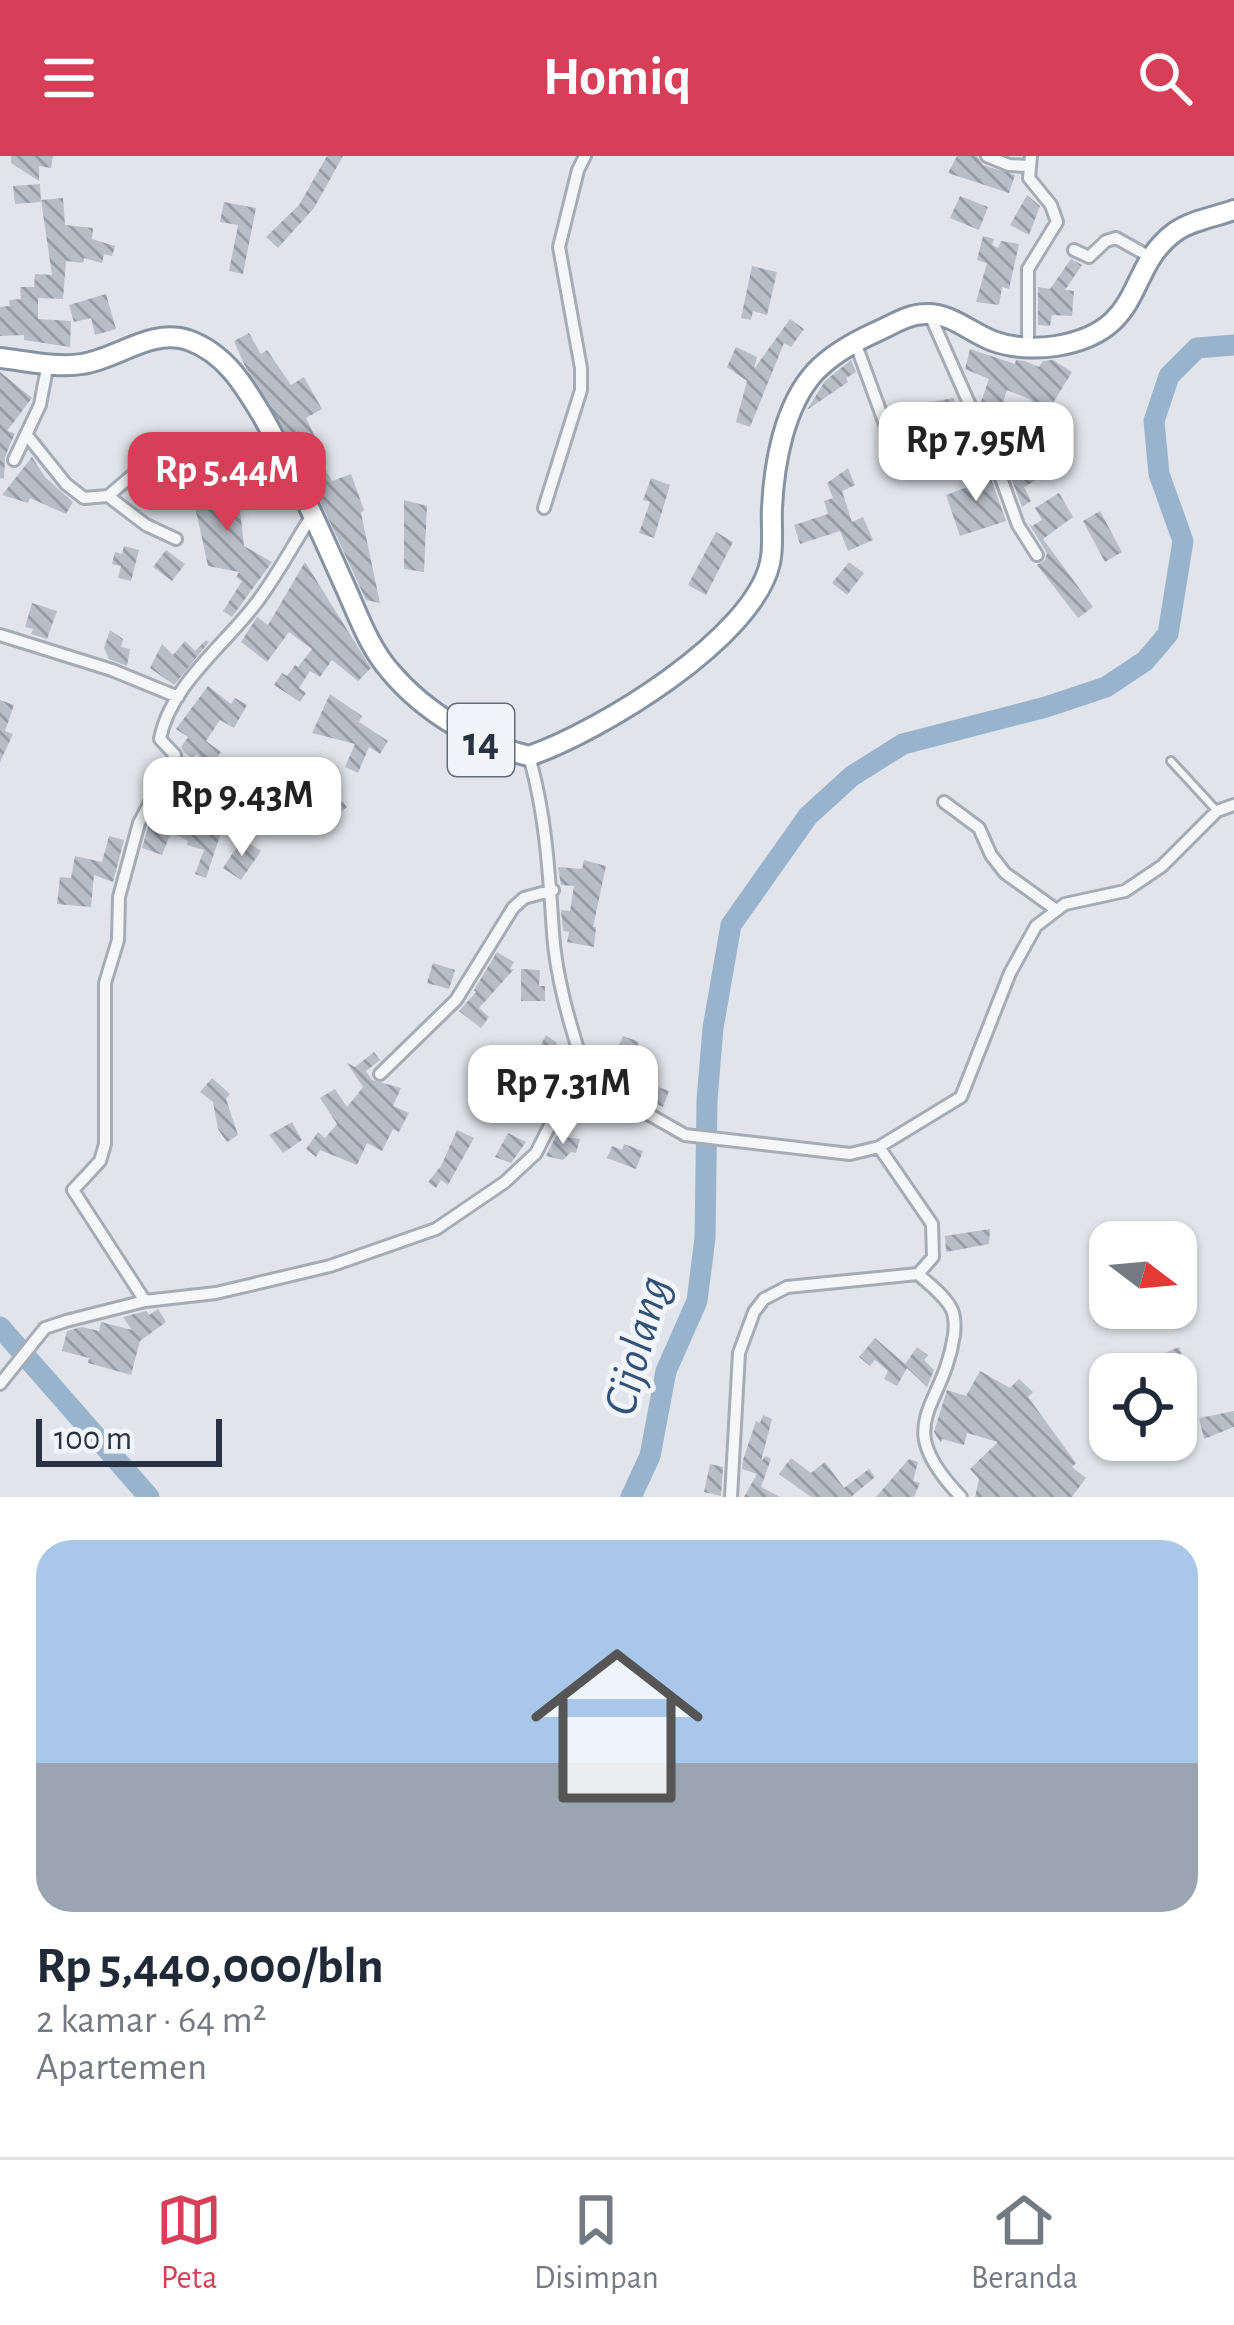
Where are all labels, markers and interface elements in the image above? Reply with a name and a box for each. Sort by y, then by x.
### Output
icon: menu [36,45,102,111]
icon: search [1132,45,1198,111]
text: Homiq [543,51,691,105]
pin: Rp 7.95M [852,402,1100,504]
text: Rp 7.95M [906,421,1046,460]
pin: Rp 5.44M [103,432,351,534]
text: Rp 5.44M [155,451,299,490]
road number: 14 [448,704,514,776]
pin: Rp 9.43M [118,757,366,859]
text: Rp 9.43M [170,776,314,815]
pin: Rp 7.31M [439,1045,687,1147]
text: Rp 7.31M [495,1064,631,1103]
north arrow [1089,1221,1197,1329]
map controls [1089,1221,1197,1461]
water label: Cijolang [596,1271,679,1420]
button: locate [1089,1353,1197,1461]
scale bar [36,1413,222,1466]
text: 100 m [54,1423,132,1456]
icon: home [509,1618,725,1834]
text: Rp 5,440,000/bln [36,1941,384,1992]
text: 2 kamar · 64 m² [36,2001,266,2040]
text: Apartemen [36,2048,207,2087]
tab: Peta [156,2187,222,2299]
tab: Disimpan [534,2187,659,2299]
tab: Beranda [971,2187,1078,2299]

